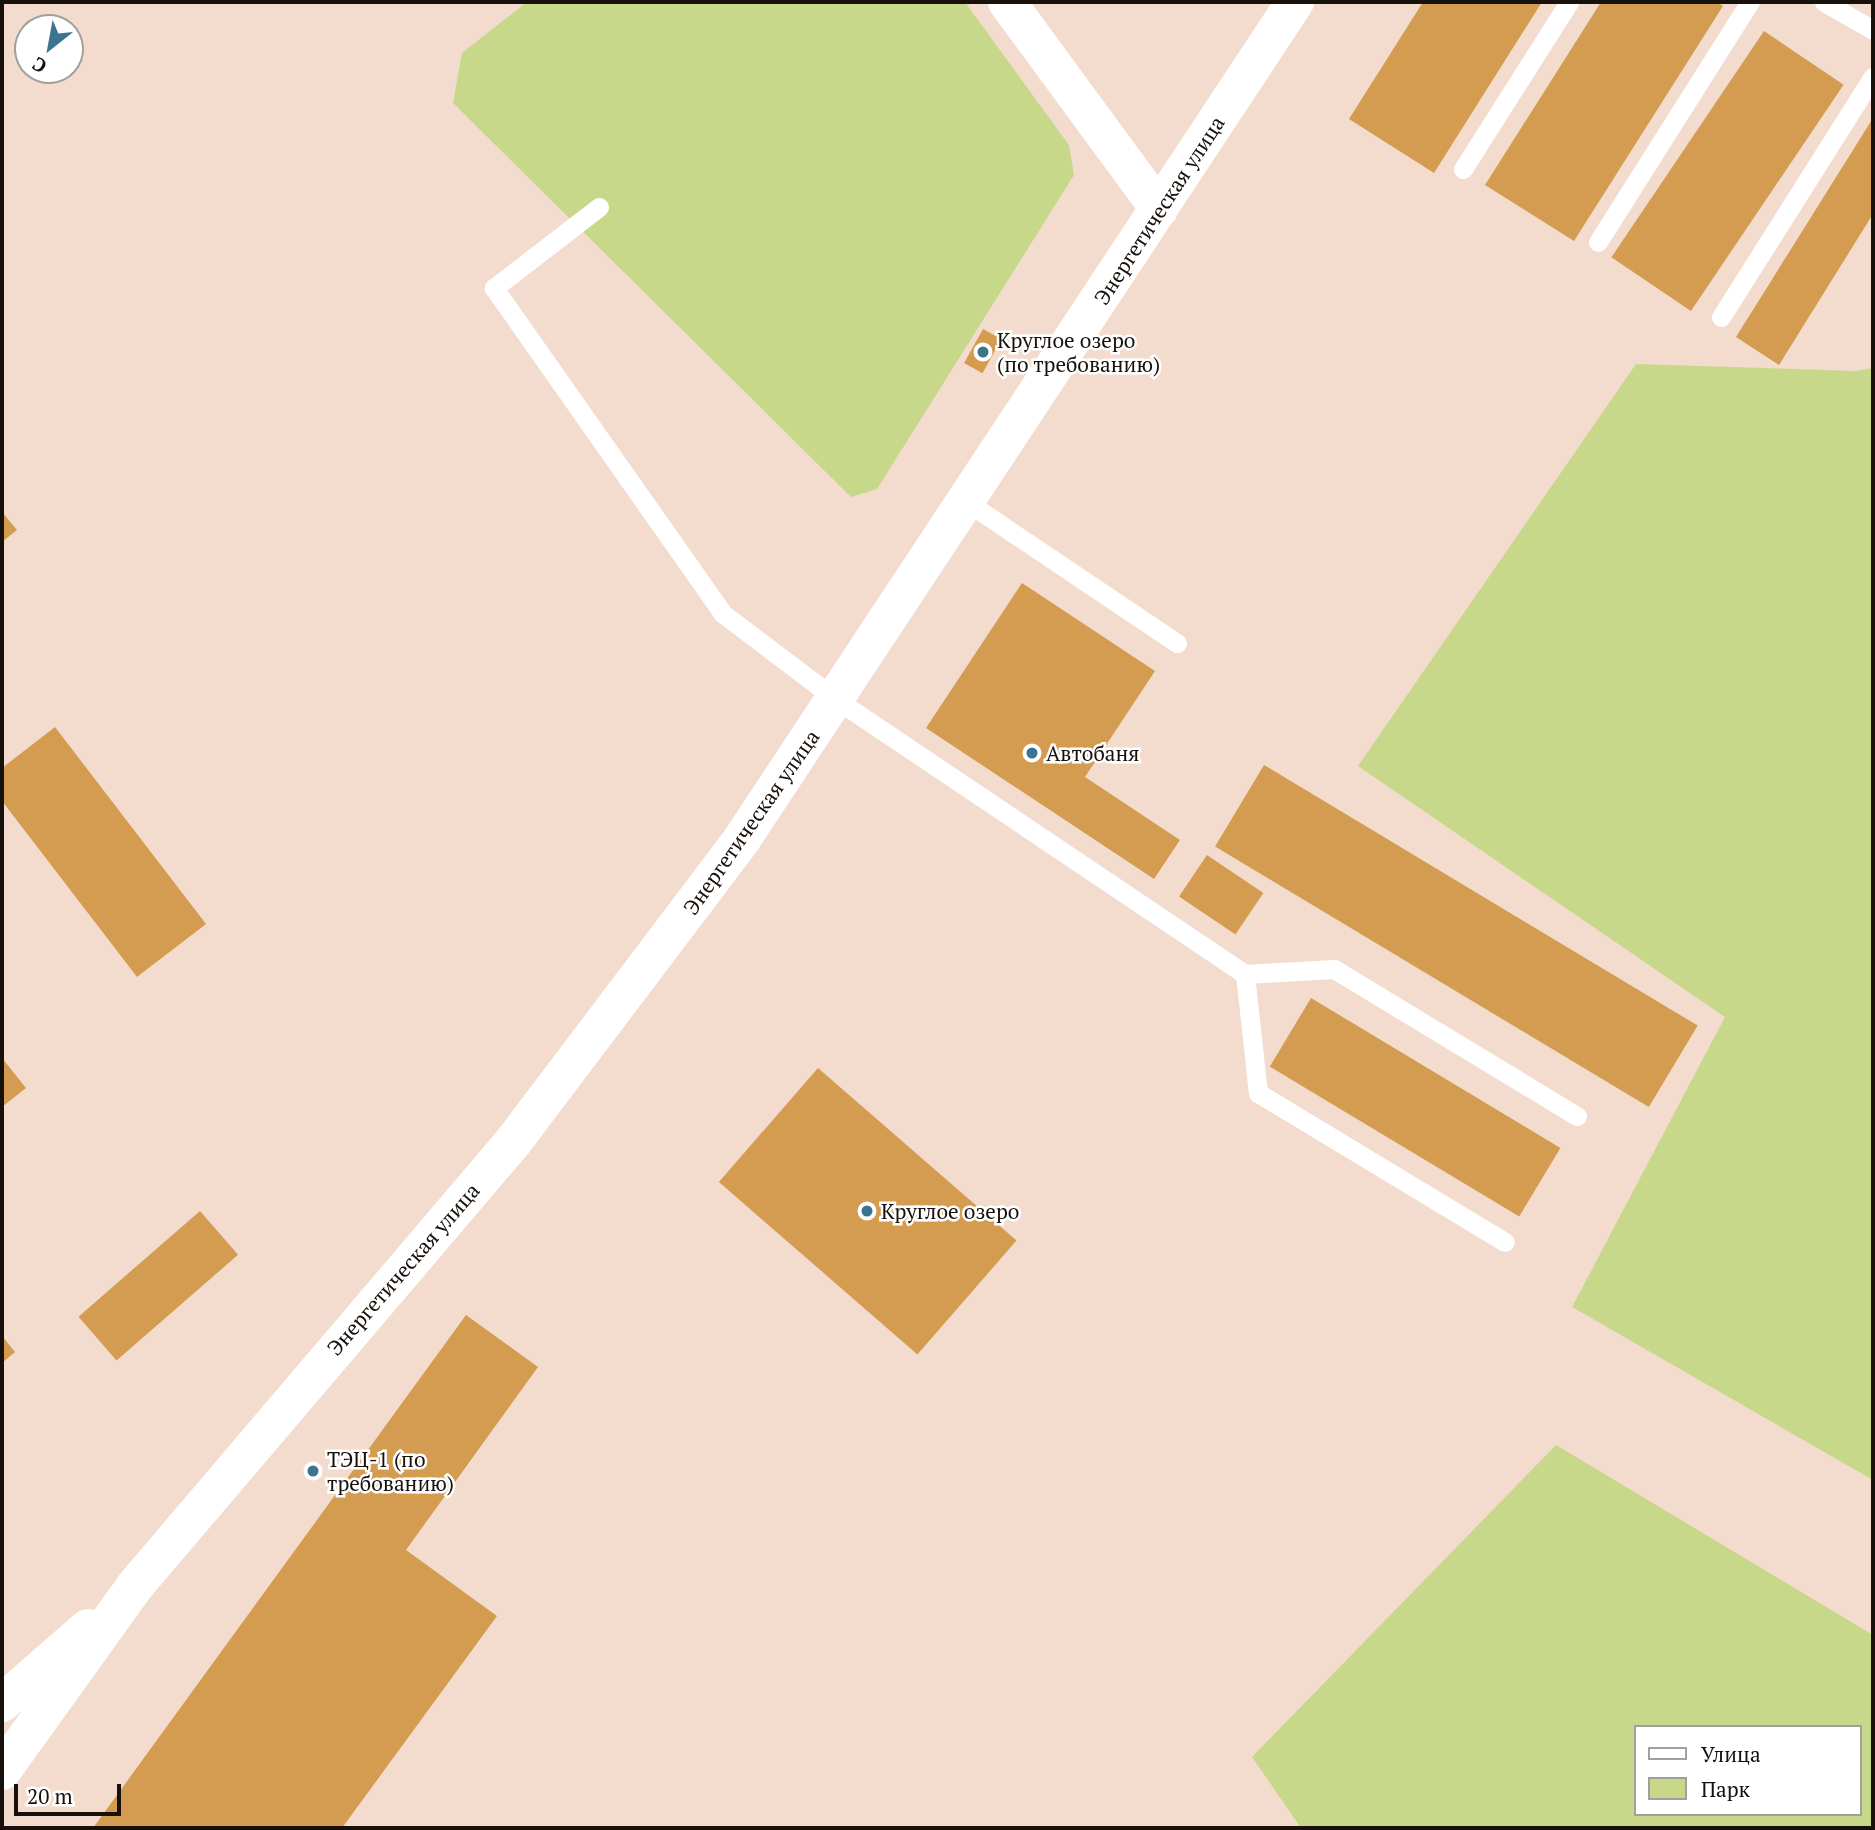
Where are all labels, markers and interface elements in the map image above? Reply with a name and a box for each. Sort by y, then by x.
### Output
north arrow [14,14,84,84]
text: С [27,52,51,80]
street label: Энергетическая улица [1089,111,1229,309]
place label: Круглое озеро (по требованию) [997,327,1161,377]
marker: Круглое озеро (по требованию) [975,344,991,360]
street label: Энергетическая улица [678,725,824,919]
place label: Автобаня [1046,740,1139,766]
marker: Автобаня [1024,745,1040,761]
street label: Энергетическая улица [321,1178,485,1360]
place label: Круглое озеро [881,1198,1019,1224]
marker: Круглое озеро [859,1203,875,1219]
place label: ТЭЦ-1 (по требованию) [327,1446,454,1496]
marker: ТЭЦ-1 (по требованию) [305,1463,321,1479]
legend [1633,1725,1861,1816]
text: Улица [1701,1740,1761,1768]
scale bar [18,1770,124,1814]
text: Парк [1701,1775,1750,1803]
text: 20 m [27,1782,73,1810]

